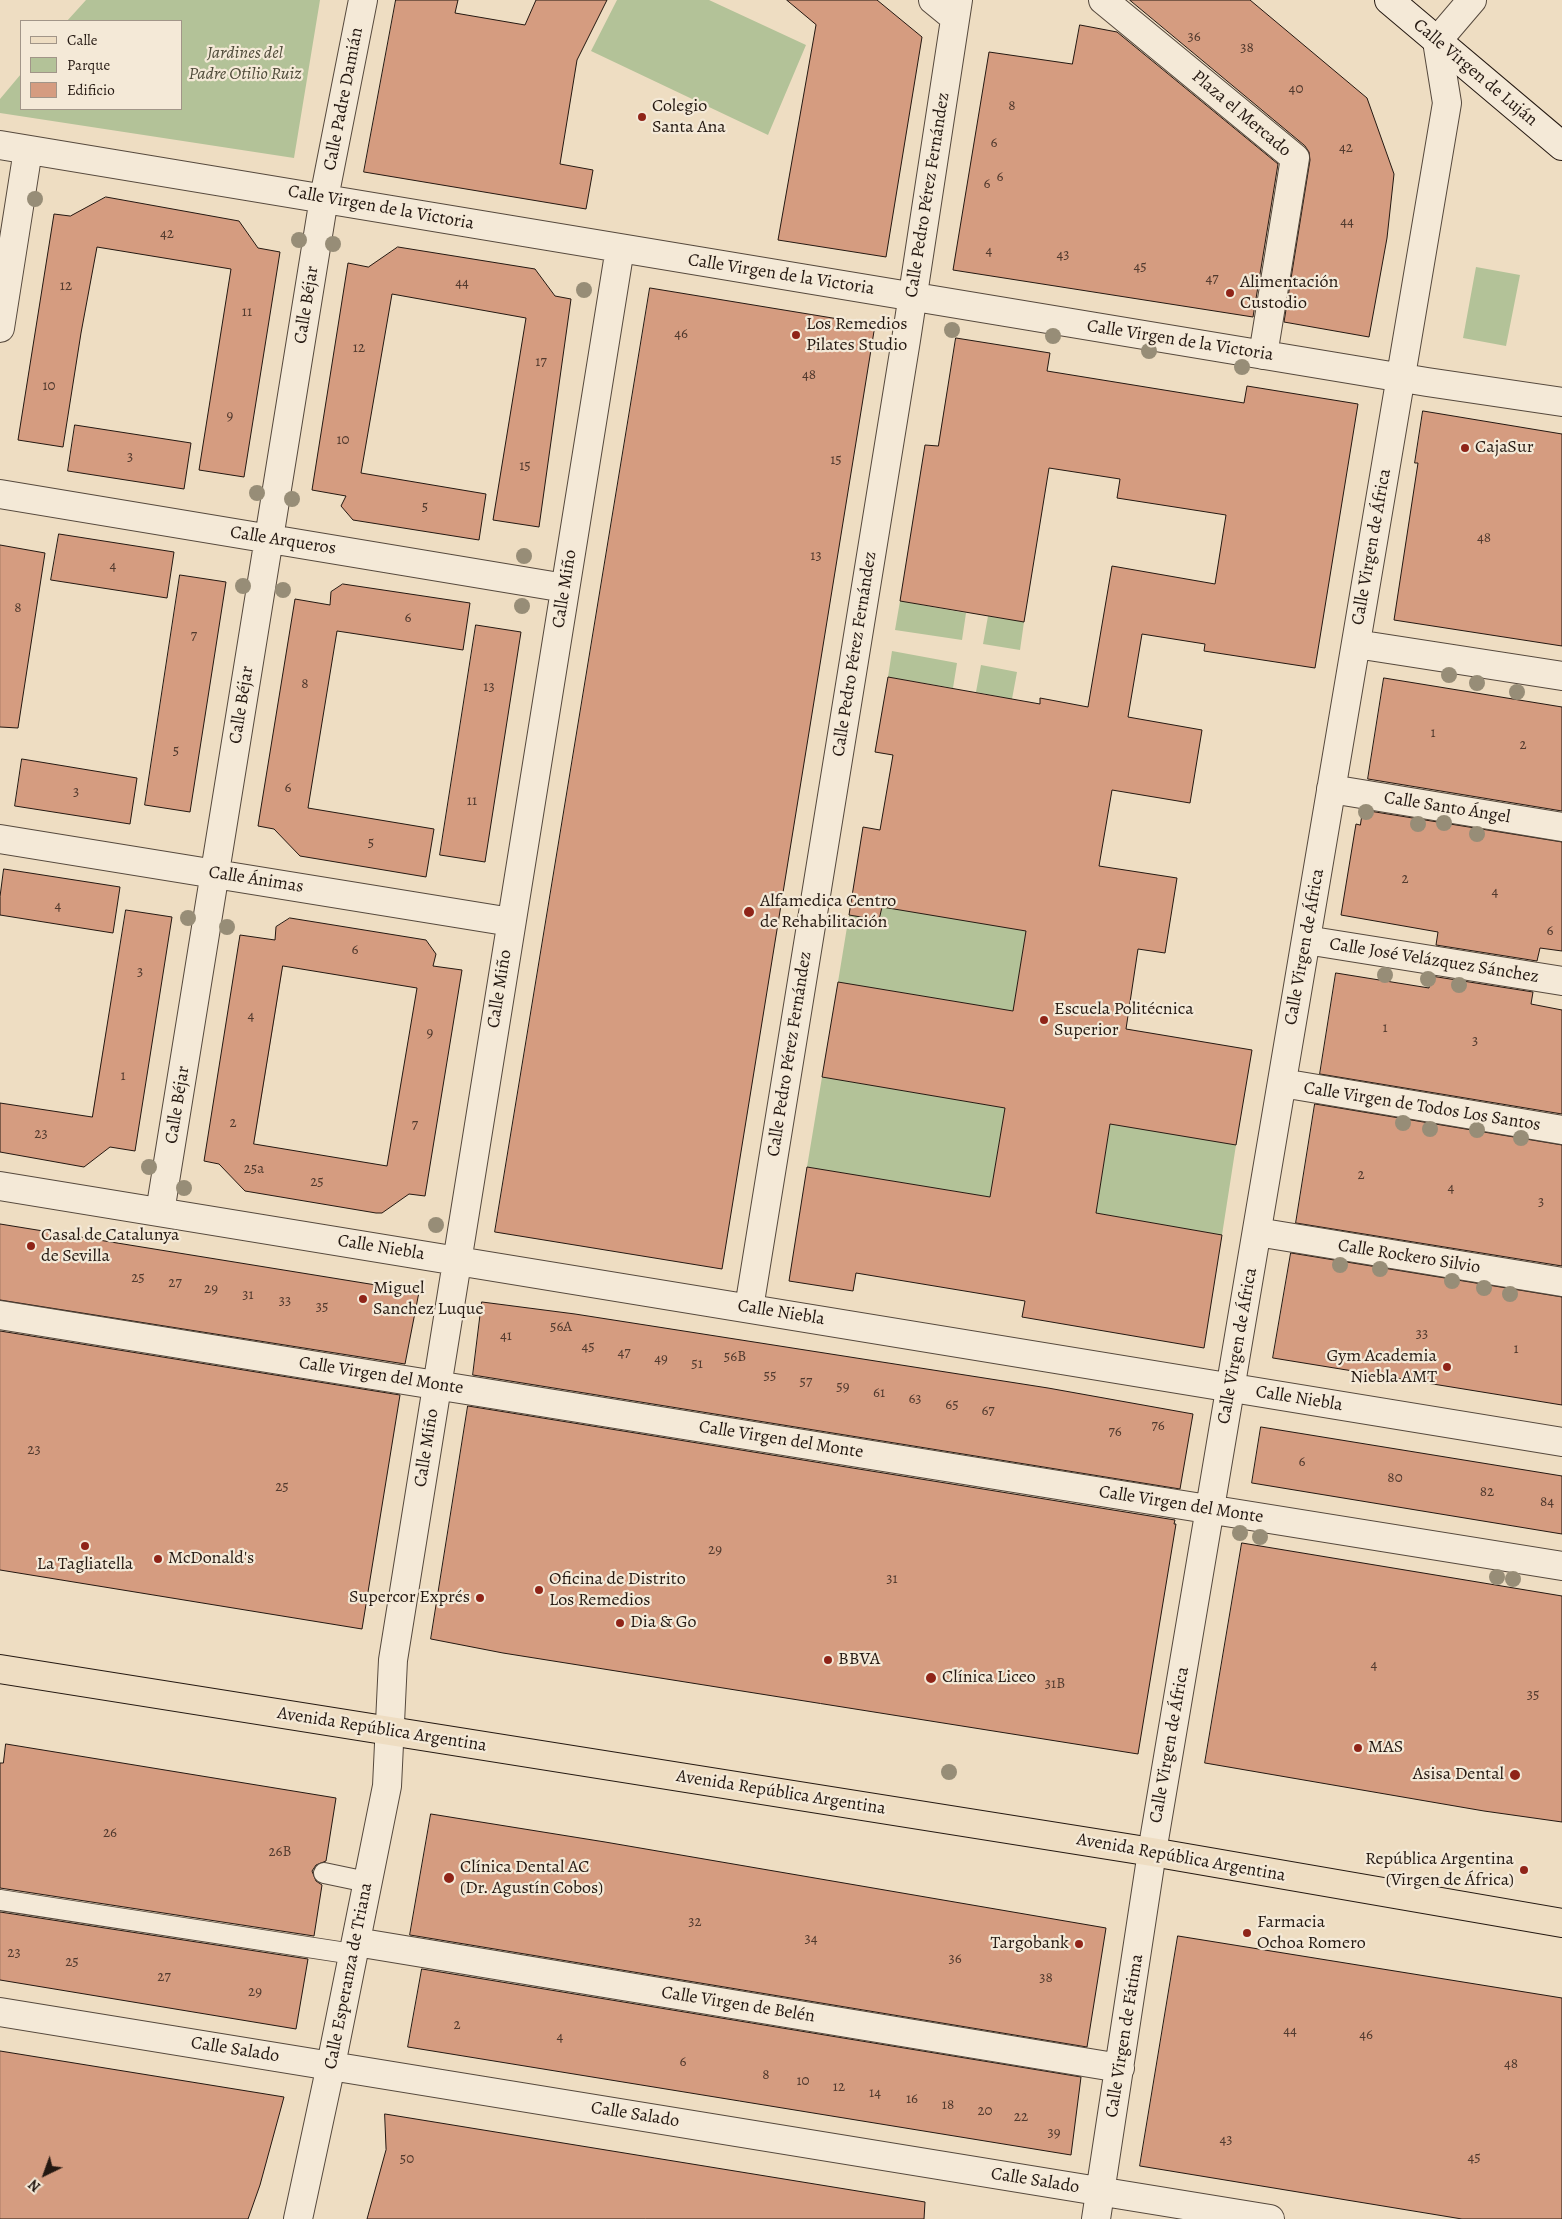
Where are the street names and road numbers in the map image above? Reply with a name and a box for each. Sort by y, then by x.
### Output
street label: Calle Virgen de Luján [1408,15,1542,131]
street label: Calle Padre Damián [320,26,368,172]
street label: Plaza el Mercado [1187,66,1295,162]
street label: Calle Pedro Pérez Fernández [901,91,955,299]
street label: Calle Virgen de la Victoria [286,181,476,235]
street label: Calle Virgen de la Victoria [686,250,876,300]
street label: Calle Béjar [290,265,324,345]
street label: Calle Virgen de la Victoria [1085,316,1275,366]
street label: Calle Virgen de África [1348,467,1396,627]
street label: Calle Arqueros [228,522,338,560]
street label: Calle Miño [548,548,582,630]
street label: Calle Pedro Pérez Fernández [828,550,882,758]
street label: Calle Béjar [225,665,259,745]
street label: Calle Santo Ángel [1382,787,1512,829]
street label: Calle Ánimas [207,862,305,898]
street label: Calle Virgen de África [1281,867,1329,1027]
street label: Calle José Velázquez Sánchez [1328,934,1540,988]
street label: Calle Miño [483,948,517,1030]
street label: Calle Pedro Pérez Fernández [763,950,817,1158]
street label: Calle Béjar [161,1065,195,1145]
street label: Calle Virgen de Todos Los Santos [1302,1078,1542,1136]
street label: Calle Niebla [336,1230,426,1266]
street label: Calle Rockero Silvio [1336,1235,1482,1279]
street label: Calle Virgen de África [1214,1266,1262,1426]
street label: Calle Niebla [736,1295,826,1331]
street label: Calle Virgen del Monte [297,1352,465,1400]
street label: Calle Niebla [1254,1381,1344,1417]
street label: Calle Miño [410,1407,444,1489]
street label: Calle Virgen del Monte [697,1416,865,1464]
street label: Calle Virgen del Monte [1097,1481,1265,1529]
street label: Calle Virgen de África [1146,1665,1194,1825]
street label: Avenida República Argentina [276,1703,488,1757]
street label: Avenida República Argentina [675,1766,887,1820]
street label: Avenida República Argentina [1075,1829,1287,1887]
street label: Calle Esperanza de Triana [320,1881,378,2071]
street label: Calle Virgen de Fátima [1101,1953,1149,2119]
street label: Calle Virgen de Belén [660,1982,816,2028]
street label: Calle Salado [189,2032,281,2068]
street label: Calle Salado [589,2097,681,2133]
street label: Calle Salado [989,2163,1081,2199]

